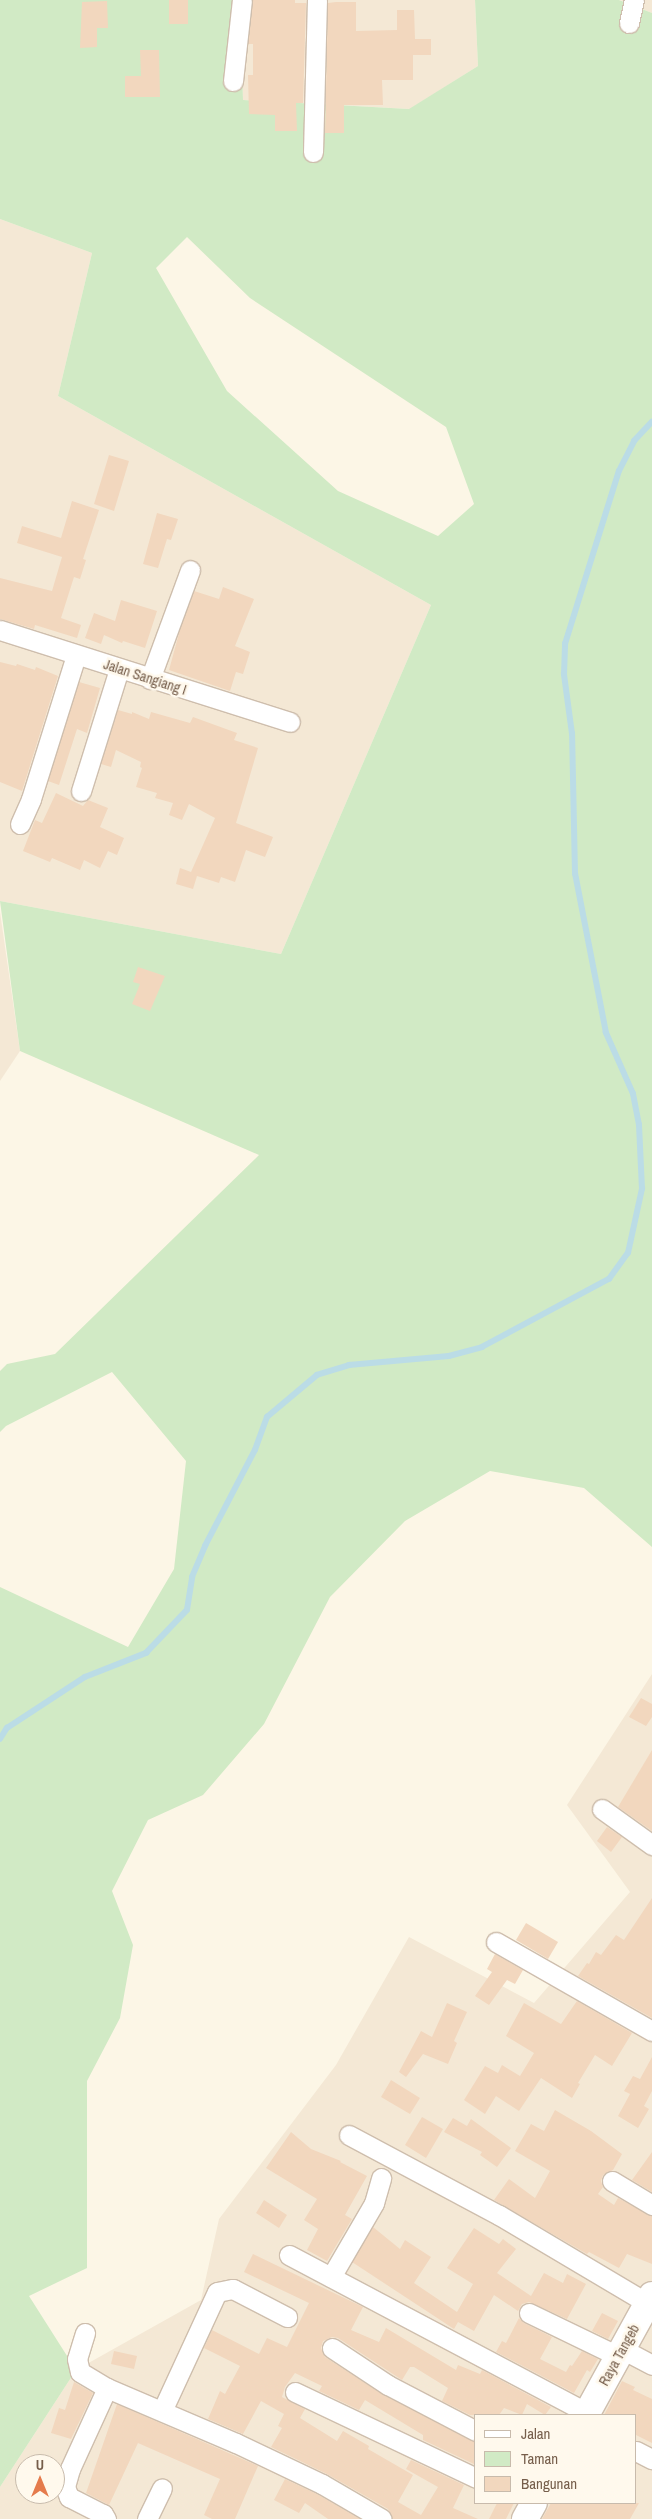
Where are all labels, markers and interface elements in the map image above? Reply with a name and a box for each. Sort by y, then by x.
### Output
street label: Jalan Sangiang I [101,656,189,698]
street label: Raya Tangeb [595,2321,643,2389]
legend [474,2414,637,2504]
text: Jalan [521,2423,550,2444]
text: Taman [521,2448,558,2469]
north arrow [15,2454,65,2504]
text: U [36,2456,44,2474]
text: Bangunan [521,2473,577,2494]

